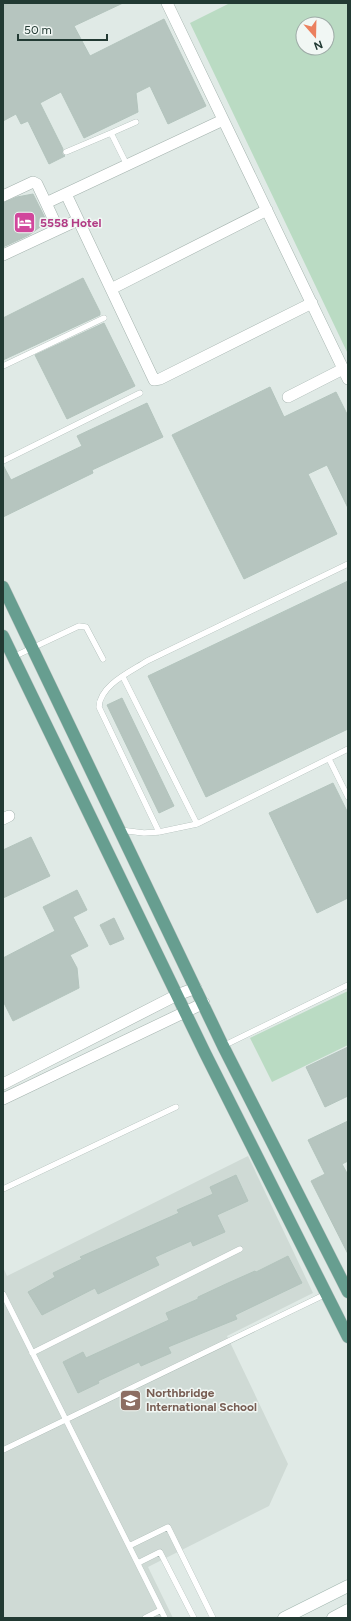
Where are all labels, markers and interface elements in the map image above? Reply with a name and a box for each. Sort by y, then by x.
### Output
scale bar [18,16,107,42]
north arrow [295,16,335,56]
text: 50 m [24,23,52,37]
text: N [312,37,324,52]
hotel icon: 5558 Hotel [11,210,37,236]
place label: 5558 Hotel [40,216,101,230]
place label: Northbridge International School [146,1386,257,1414]
school or university icon: Northbridge International School [117,1387,143,1413]

